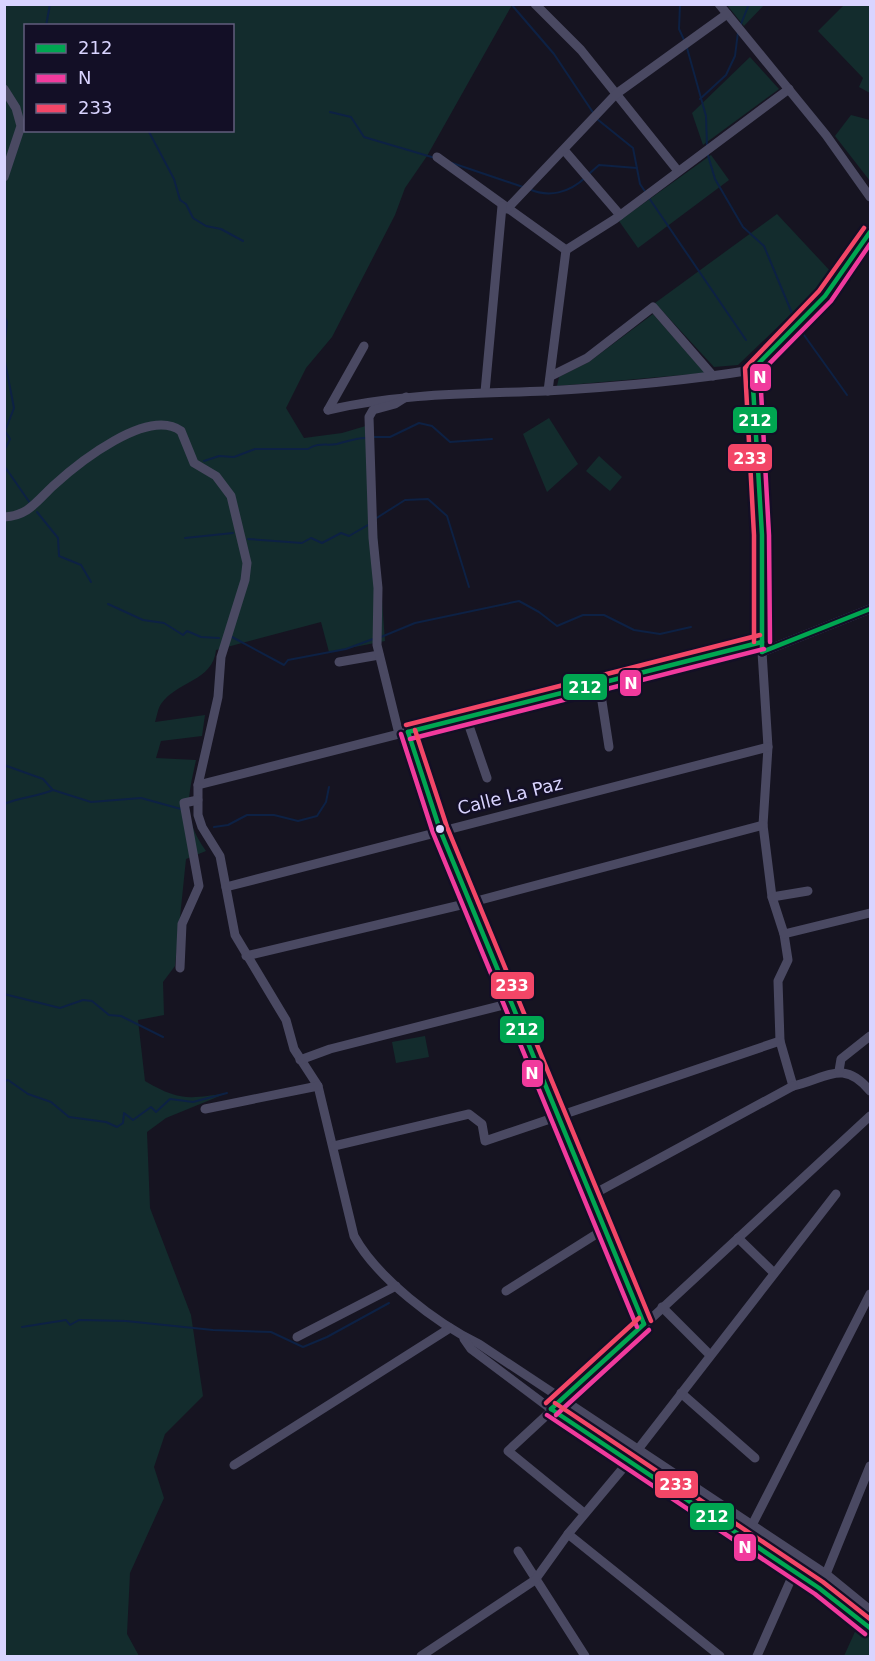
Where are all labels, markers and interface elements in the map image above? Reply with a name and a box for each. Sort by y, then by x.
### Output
legend [24,24,234,132]
text: 212 [78,37,112,58]
text: N [78,67,91,88]
text: 233 [78,97,112,118]
line badge: N [749,363,772,392]
text: N [753,368,767,387]
line badge: 212 [732,406,778,434]
text: 212 [738,411,772,430]
line badge: 233 [727,443,773,472]
text: 233 [733,449,767,468]
line badge: N [619,669,642,697]
line badge: 212 [562,673,608,701]
text: N [624,674,638,693]
text: 212 [568,678,602,697]
street label: Calle La Paz [455,772,565,819]
unlabelled marker [434,823,446,835]
line badge: 233 [490,971,535,1000]
text: 233 [495,976,529,995]
line badge: 212 [499,1015,545,1044]
text: 212 [505,1020,539,1039]
line badge: N [521,1059,544,1088]
text: N [525,1064,539,1083]
line badge: 233 [654,1470,699,1499]
text: 233 [659,1475,693,1494]
line badge: 212 [689,1502,735,1531]
text: 212 [695,1507,729,1526]
line badge: N [733,1533,757,1562]
text: N [738,1538,752,1557]

